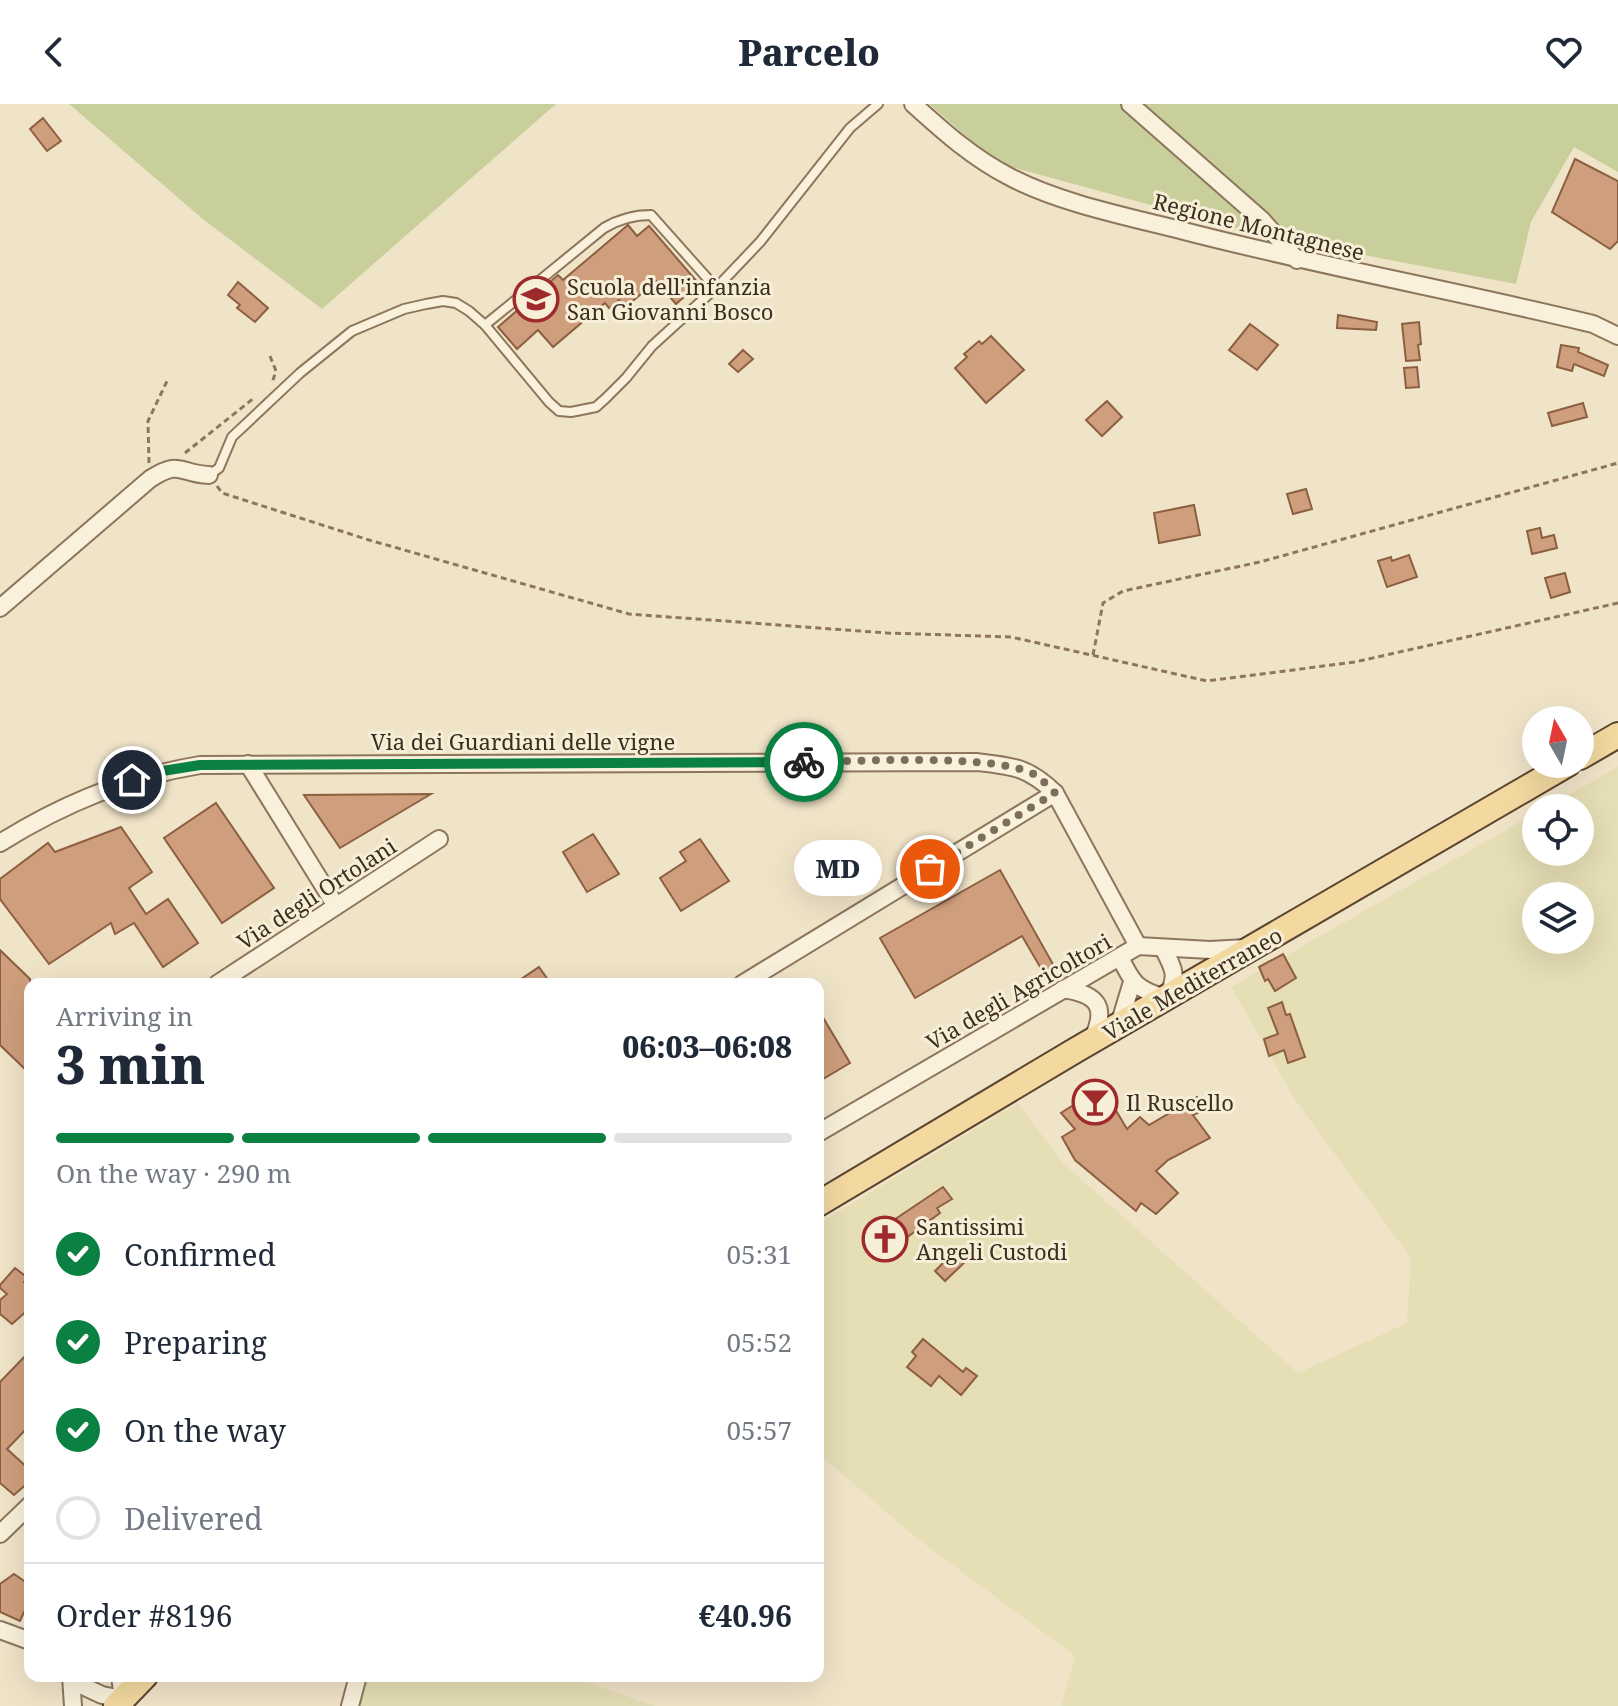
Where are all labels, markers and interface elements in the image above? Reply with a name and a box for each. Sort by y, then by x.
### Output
text: Parcelo [738,28,880,77]
icon: back [32,30,76,74]
icon: heart [1542,30,1586,74]
street label: Regione Montagnese [1150,185,1368,267]
place label: Scuola dell'infanzia San Giovanni Bosco [567,271,774,326]
school or university icon: Scuola dell'infanzia San Giovanni Bosco [512,275,560,323]
north arrow [1522,706,1594,778]
map controls [1522,706,1594,954]
courier [764,722,844,802]
street label: Via dei Guardiani delle vigne [371,726,675,756]
icon: bike [782,740,826,784]
pin [98,746,166,814]
icon: home [110,758,154,802]
button: locate [1522,794,1594,866]
street label: Via degli Ortolani [231,830,401,956]
pin [896,835,964,903]
callout: MD [794,841,882,897]
icon: bag [908,847,952,891]
text: MD [815,850,861,886]
button: layers [1522,882,1594,954]
street label: Viale Mediterraneo [1097,919,1287,1047]
street label: Via degli Agricoltori [920,926,1116,1056]
text: Arriving in [56,998,193,1034]
text: 06:03–06:08 [622,1026,792,1067]
text: 3 min [56,1028,205,1099]
bar icon: Il Ruscello [1071,1078,1119,1126]
place label: Il Ruscello [1126,1087,1234,1117]
text: On the way · 290 m [56,1155,291,1191]
place label: Santissimi Angeli Custodi [916,1211,1067,1266]
church icon: Santissimi Angeli Custodi [861,1215,909,1263]
icon: check [56,1232,100,1276]
text: Confirmed [124,1234,276,1275]
text: 05:31 [726,1236,792,1272]
icon: check [56,1320,100,1364]
text: Preparing [124,1322,267,1363]
text: 05:52 [726,1324,792,1360]
icon: check [56,1408,100,1452]
text: On the way [124,1410,286,1451]
text: 05:57 [726,1412,792,1448]
text: Delivered [124,1498,263,1539]
text: Order #8196 [56,1595,233,1636]
text: €40.96 [699,1595,792,1636]

